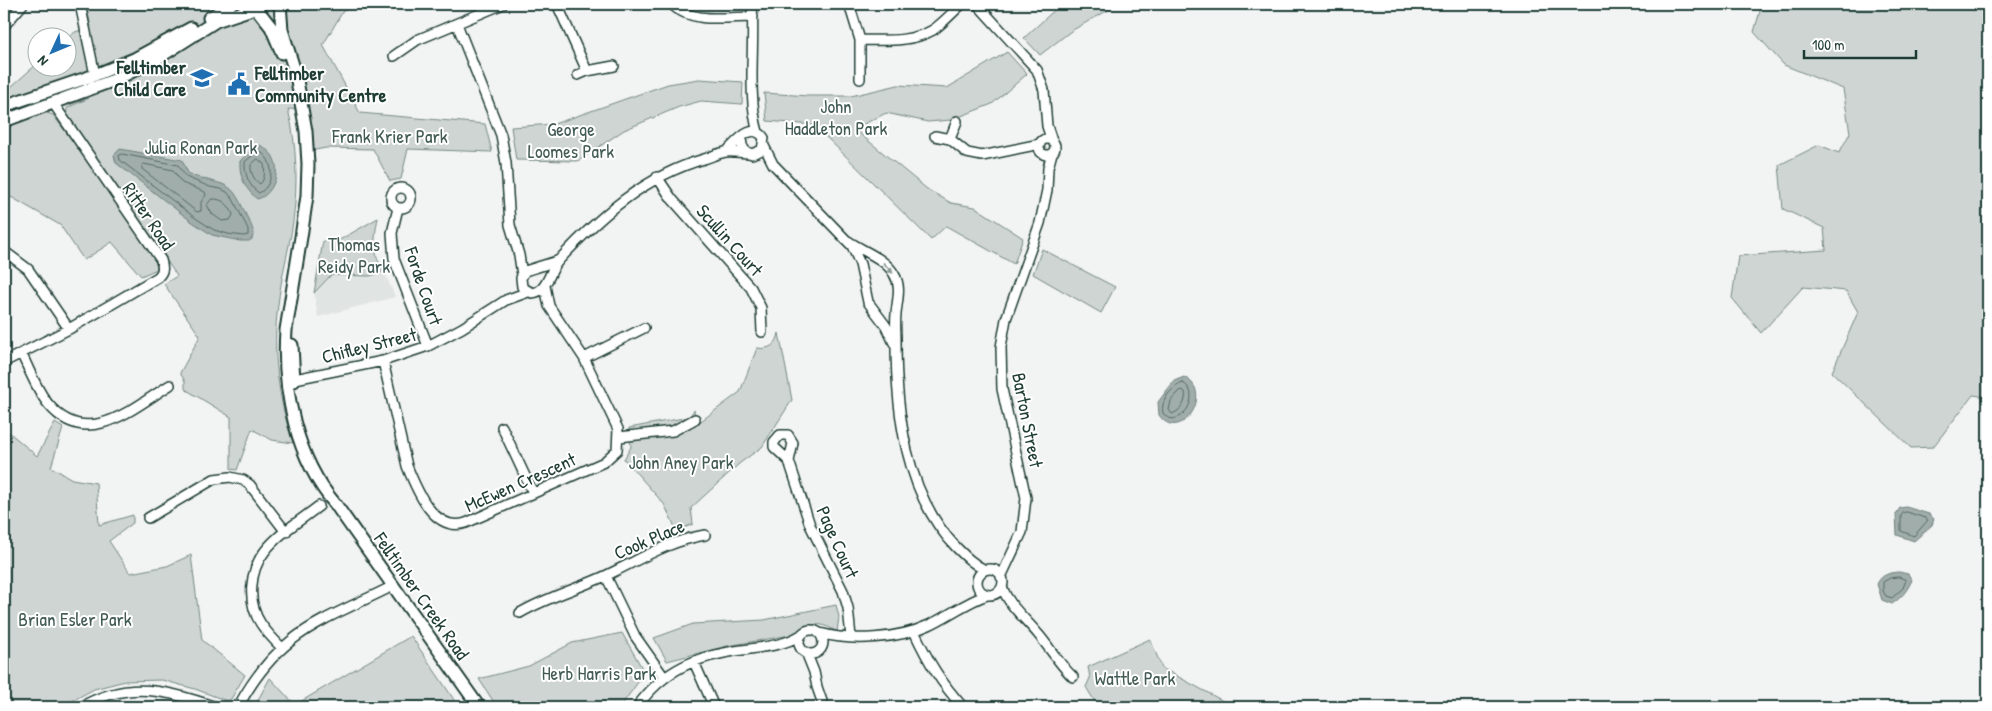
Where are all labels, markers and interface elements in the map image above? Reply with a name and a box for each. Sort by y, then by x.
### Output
north arrow [28,28,78,78]
scale bar [1804,28,1917,60]
text: 100 m [1812,34,1845,55]
text: N [32,52,52,71]
place label: Felltimber Child Care [114,54,187,102]
place label: Felltimber Community Centre [254,60,387,109]
school or university icon: Felltimber Child Care [189,65,215,91]
public building icon: Felltimber Community Centre [226,71,252,97]
park label: John Haddleton Park [785,93,887,141]
park label: George Loomes Park [528,116,614,164]
park label: Frank Krier Park [331,123,448,149]
park label: Julia Ronan Park [145,134,258,160]
street label: Ritter Road [117,177,181,255]
street label: Scullin Court [691,198,770,282]
park label: Thomas Reidy Park [318,231,390,279]
street label: Forde Court [398,243,450,329]
one-way arrow [882,262,894,274]
street label: Chifley Street [319,321,419,369]
street label: Barton Street [1006,371,1050,470]
street label: McEwen Crescent [460,446,580,518]
park label: John Aney Park [628,449,734,475]
street label: Page Court [811,502,866,583]
street label: Cook Place [610,512,689,566]
street label: Felltimber Creek Road [368,526,476,665]
park label: Brian Esler Park [18,606,132,632]
park label: Herb Harris Park [542,660,656,686]
park label: Wattle Park [1095,665,1176,691]

